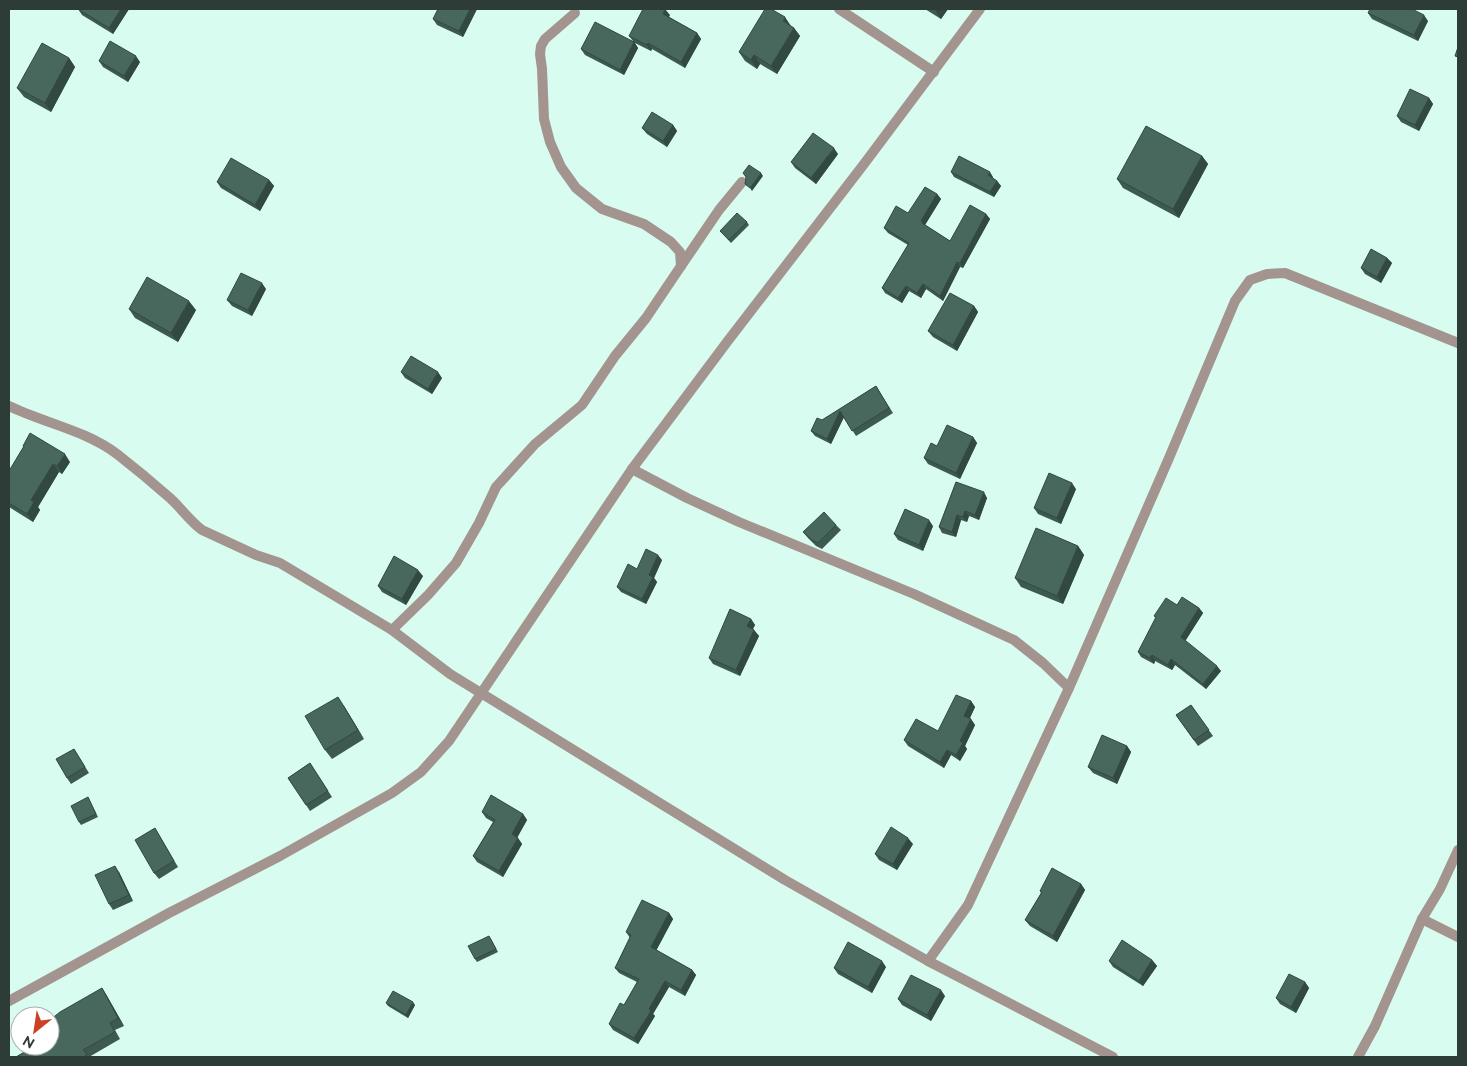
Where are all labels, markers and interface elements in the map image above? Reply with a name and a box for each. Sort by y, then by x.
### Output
north arrow [10,1006,60,1056]
text: N [20,1033,37,1052]

